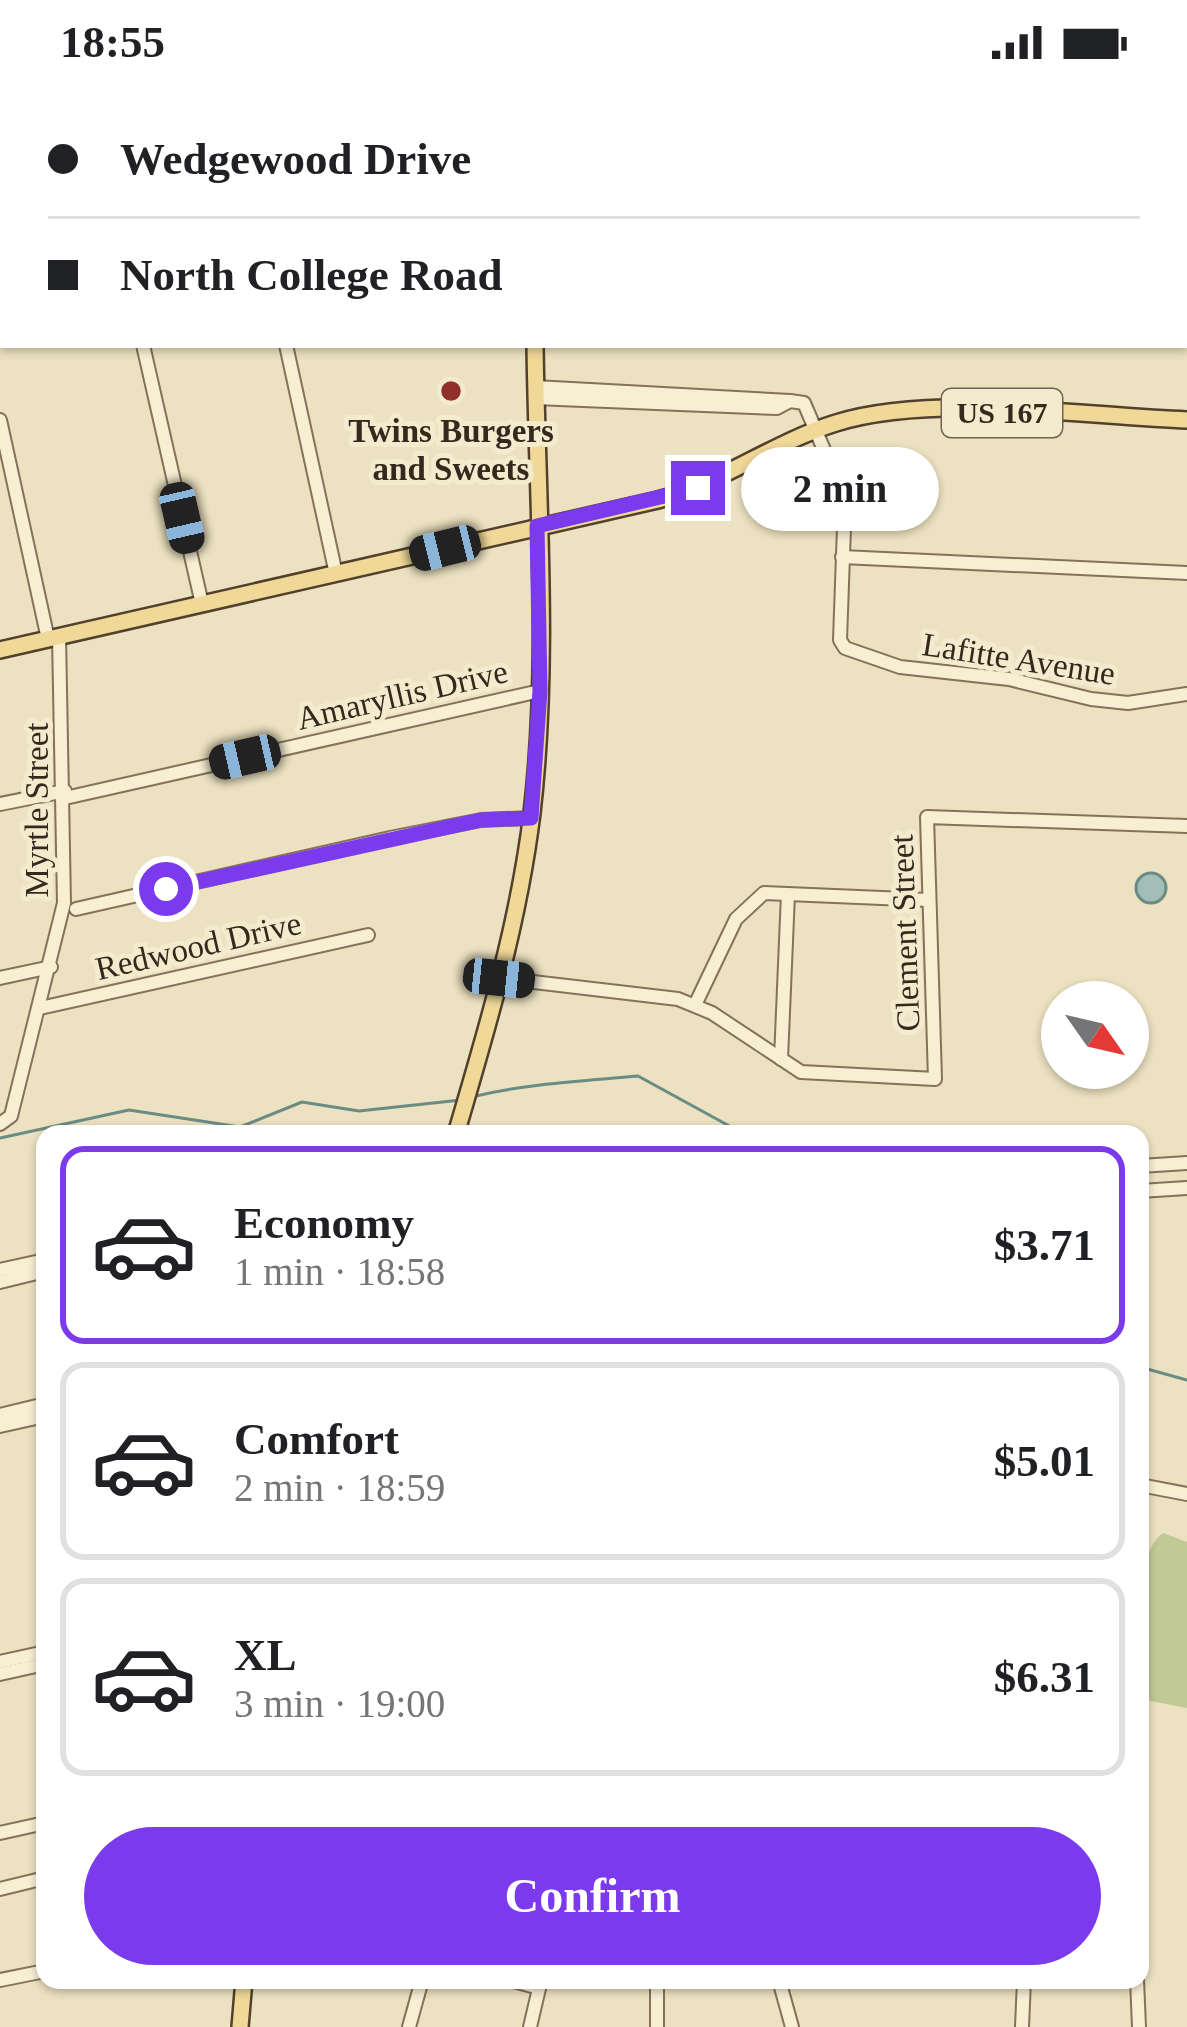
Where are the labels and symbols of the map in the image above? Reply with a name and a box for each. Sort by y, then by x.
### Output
marker: Twins Burgers and Sweets [438,378,464,404]
road number: US 167 [942,389,1062,437]
place label: Twins Burgers and Sweets [348,413,554,487]
callout: 2 min [740,446,938,530]
route end [671,461,725,515]
car [156,479,208,557]
car [406,522,484,574]
street label: Lafitte Avenue [920,626,1118,692]
street label: Amaryllis Drive [293,653,511,737]
street label: Myrtle Street [19,722,55,898]
car [206,731,284,783]
street label: Clement Street [884,834,926,1032]
route start [139,862,193,916]
street label: Redwood Drive [92,905,305,987]
car [461,956,537,1000]
north arrow [1041,981,1149,1089]

